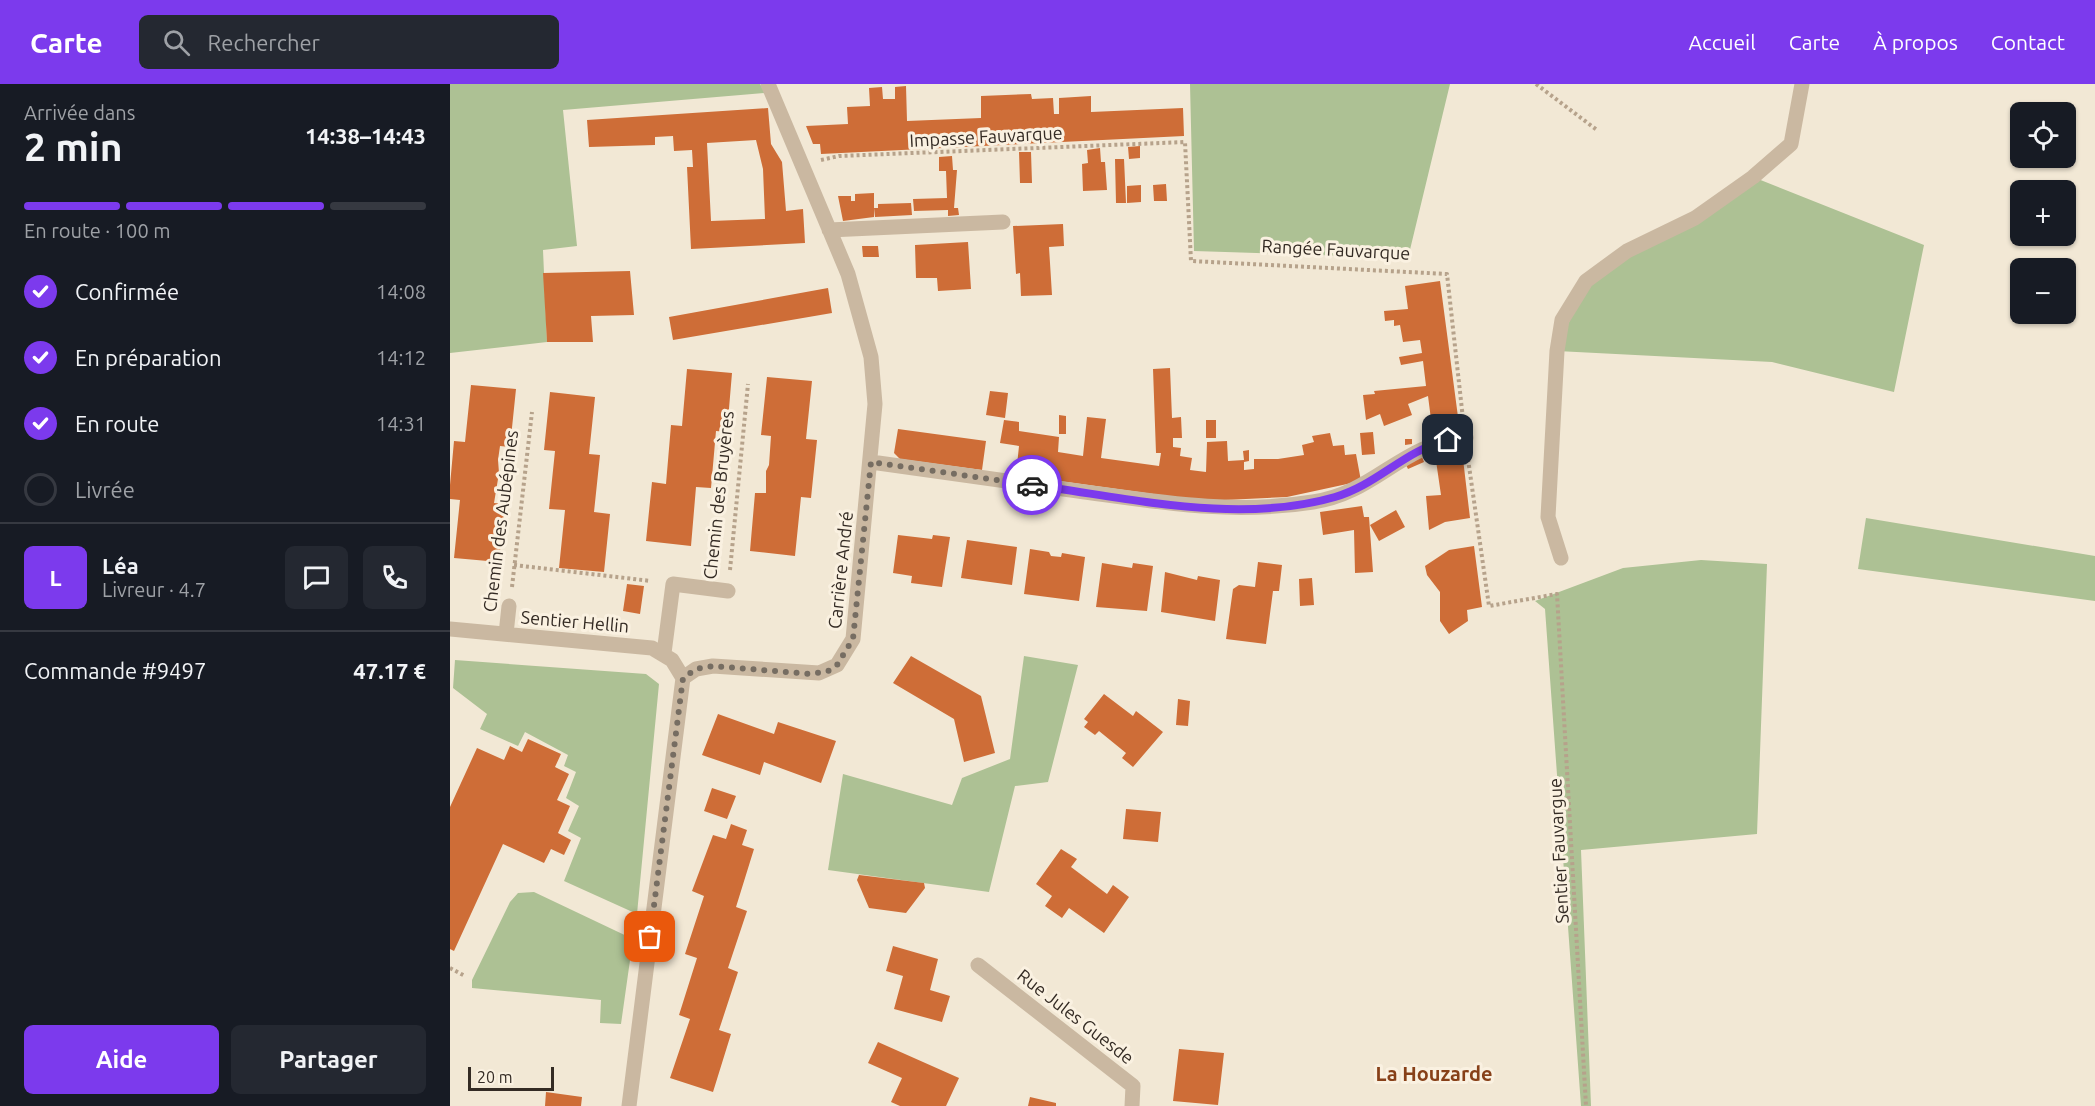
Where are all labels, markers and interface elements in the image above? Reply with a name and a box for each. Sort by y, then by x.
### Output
search box [139,15,559,69]
icon: search [160,26,193,59]
text: Carte [30,27,103,58]
text: Rechercher [208,30,320,55]
text: Accueil [1688,30,1756,54]
text: Carte [1789,30,1840,54]
text: À propos [1873,30,1958,54]
text: Contact [1991,30,2065,54]
text: Arrivée dans [24,101,135,124]
map controls [2010,102,2076,324]
button: locate [2010,102,2076,168]
street label: Impasse Fauvarque [909,122,1063,150]
text: 14:38–14:43 [305,123,426,148]
text: 2 min [24,125,123,168]
button: + [2010,180,2076,246]
text: En route · 100 m [24,219,171,242]
street label: Rangée Fauvarque [1261,235,1411,263]
button: − [2010,258,2076,324]
icon: check [24,275,57,308]
text: Confirmée [75,279,179,304]
text: 14:08 [376,280,426,303]
icon: check [24,341,57,374]
text: En préparation [75,345,222,370]
text: 14:12 [376,346,426,369]
icon: check [24,407,57,440]
street label: Chemin des Bruyères [699,409,737,580]
text: En route [75,411,159,436]
text: 14:31 [376,412,426,435]
pin [1422,414,1473,465]
icon: home [1431,423,1464,456]
street label: Chemin des Aubépines [479,429,521,613]
courier [1002,455,1062,515]
icon: car [1016,469,1049,502]
text: Livrée [75,477,135,502]
street label: Carrière André [824,510,856,630]
button: chat [285,546,348,609]
button: phone [363,546,426,609]
text: Léa [102,553,139,578]
text: L [49,565,62,590]
text: Livreur · 4.7 [102,578,206,601]
street label: Sentier Hellin [520,606,630,636]
text: Commande #9497 [24,658,206,683]
text: 47.17 € [353,658,426,683]
street label: Sentier Fauvargue [1544,778,1572,924]
pin [624,911,675,962]
icon: bag [633,920,666,953]
street label: Rue Jules Guesde [1014,964,1138,1068]
button: Aide [24,1025,219,1094]
button: Partager [231,1025,426,1094]
district label: La Houzarde [1375,1062,1493,1085]
scale bar [468,1064,554,1092]
text: 20 m [477,1068,513,1086]

